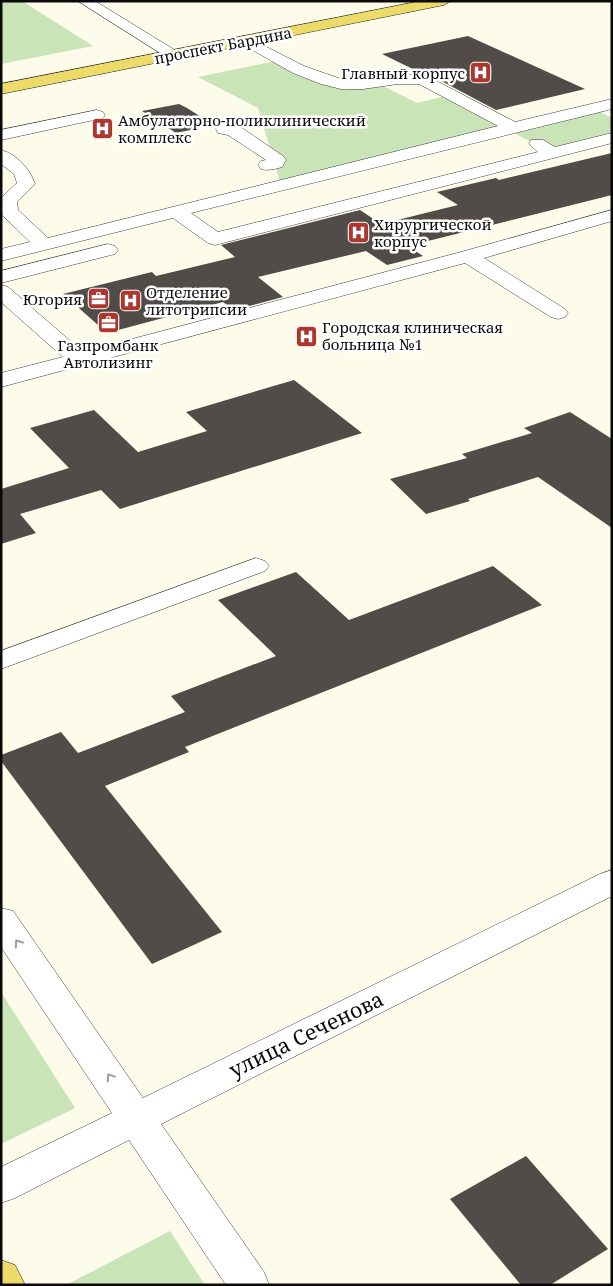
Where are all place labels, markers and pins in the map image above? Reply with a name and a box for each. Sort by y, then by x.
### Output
hospital icon: Главный корпус [469,61,493,85]
place label: Главный корпус [341,63,465,83]
place label: Амбулаторно-поликлинический комплекс [118,110,366,147]
hospital icon: Амбулаторно-поликлинический комплекс [90,117,114,141]
place label: Хирургической корпус [374,214,492,251]
hospital icon: Хирургической корпус [346,221,370,245]
place label: Отделение литотрипсии [146,282,247,319]
office icon: Югория [86,287,110,311]
place label: Югория [23,289,82,309]
hospital icon: Отделение литотрипсии [118,289,142,313]
office icon: Газпромбанк Автолизинг [96,310,120,334]
place label: Городская клиническая больница №1 [322,317,503,354]
hospital icon: Городская клиническая больница №1 [294,324,318,348]
place label: Газпромбанк Автолизинг [58,335,159,372]

